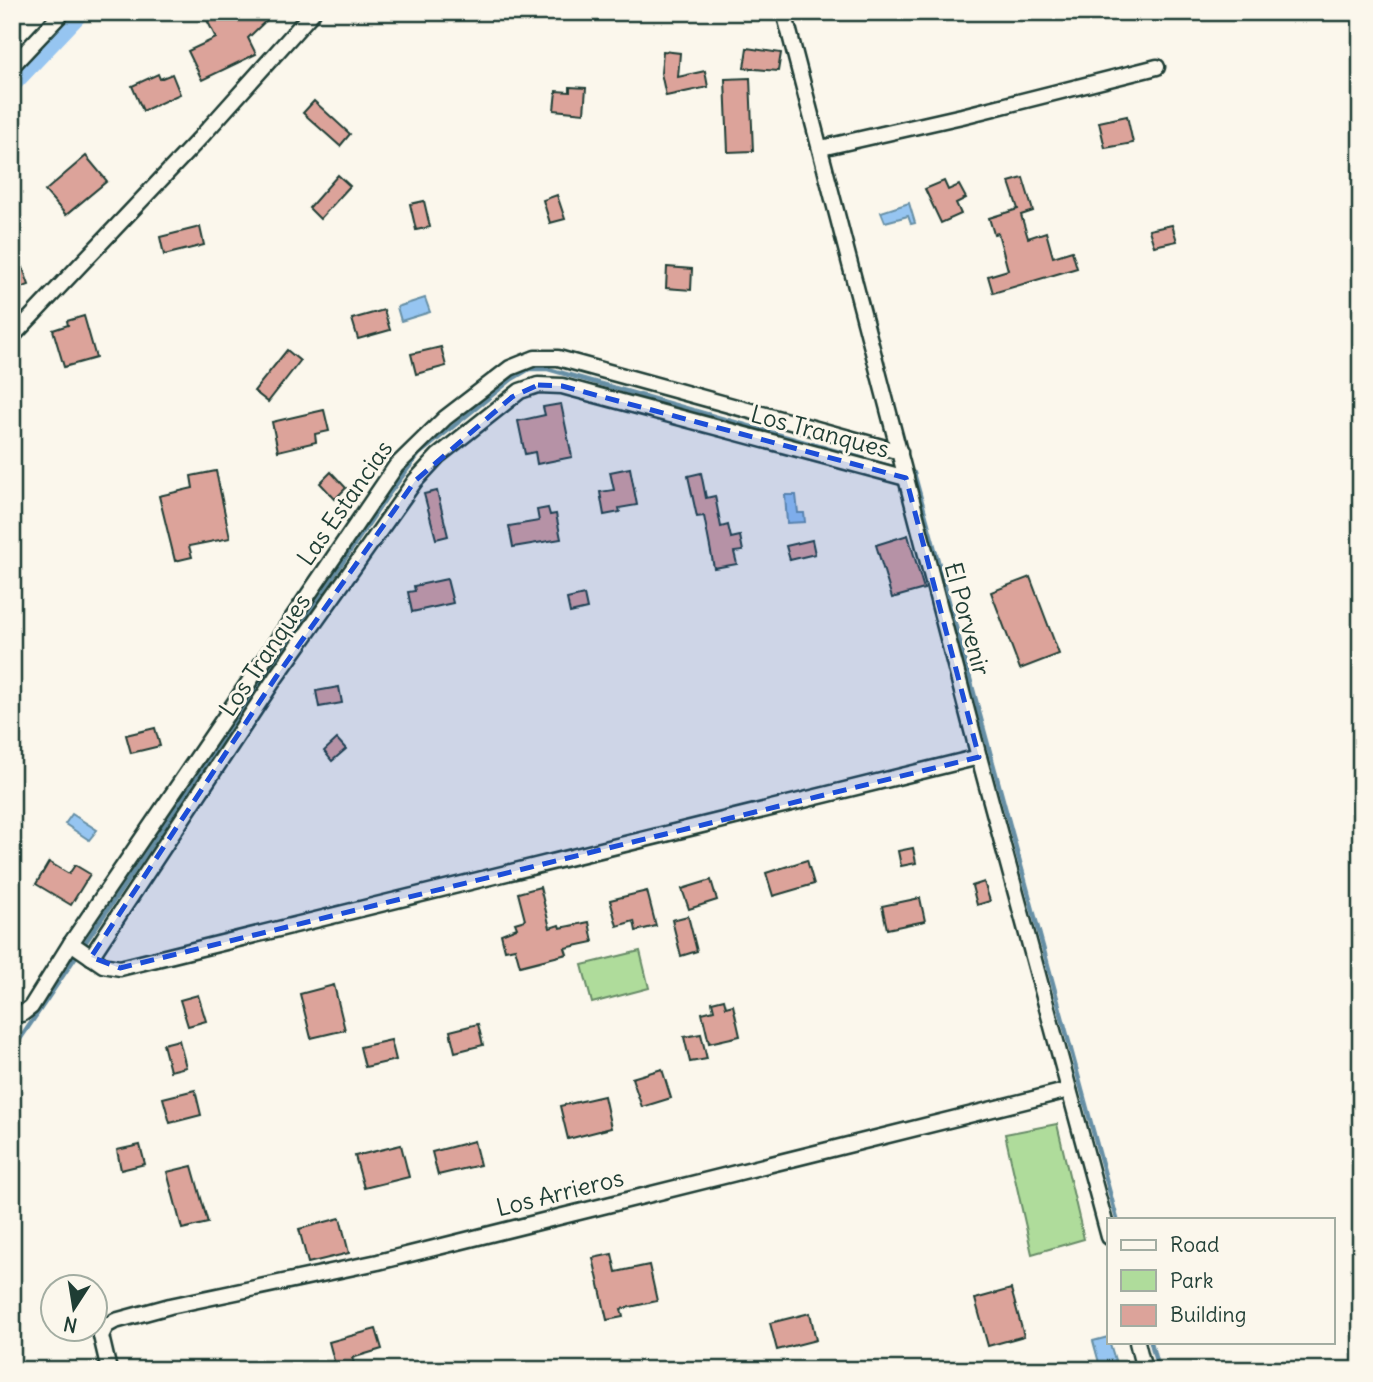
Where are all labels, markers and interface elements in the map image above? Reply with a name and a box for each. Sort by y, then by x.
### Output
street label: Los Tranques [748,398,893,464]
street label: Las Estancias [290,434,398,571]
street label: El Porvenir [938,559,998,679]
street label: Los Tranques [212,587,316,722]
street label: Los Arrieros [493,1162,627,1222]
legend [1107,1218,1334,1344]
text: Road [1170,1231,1219,1258]
text: Park [1170,1267,1213,1294]
north arrow [38,1274,108,1344]
text: Building [1170,1301,1246,1328]
text: N [62,1312,79,1338]

